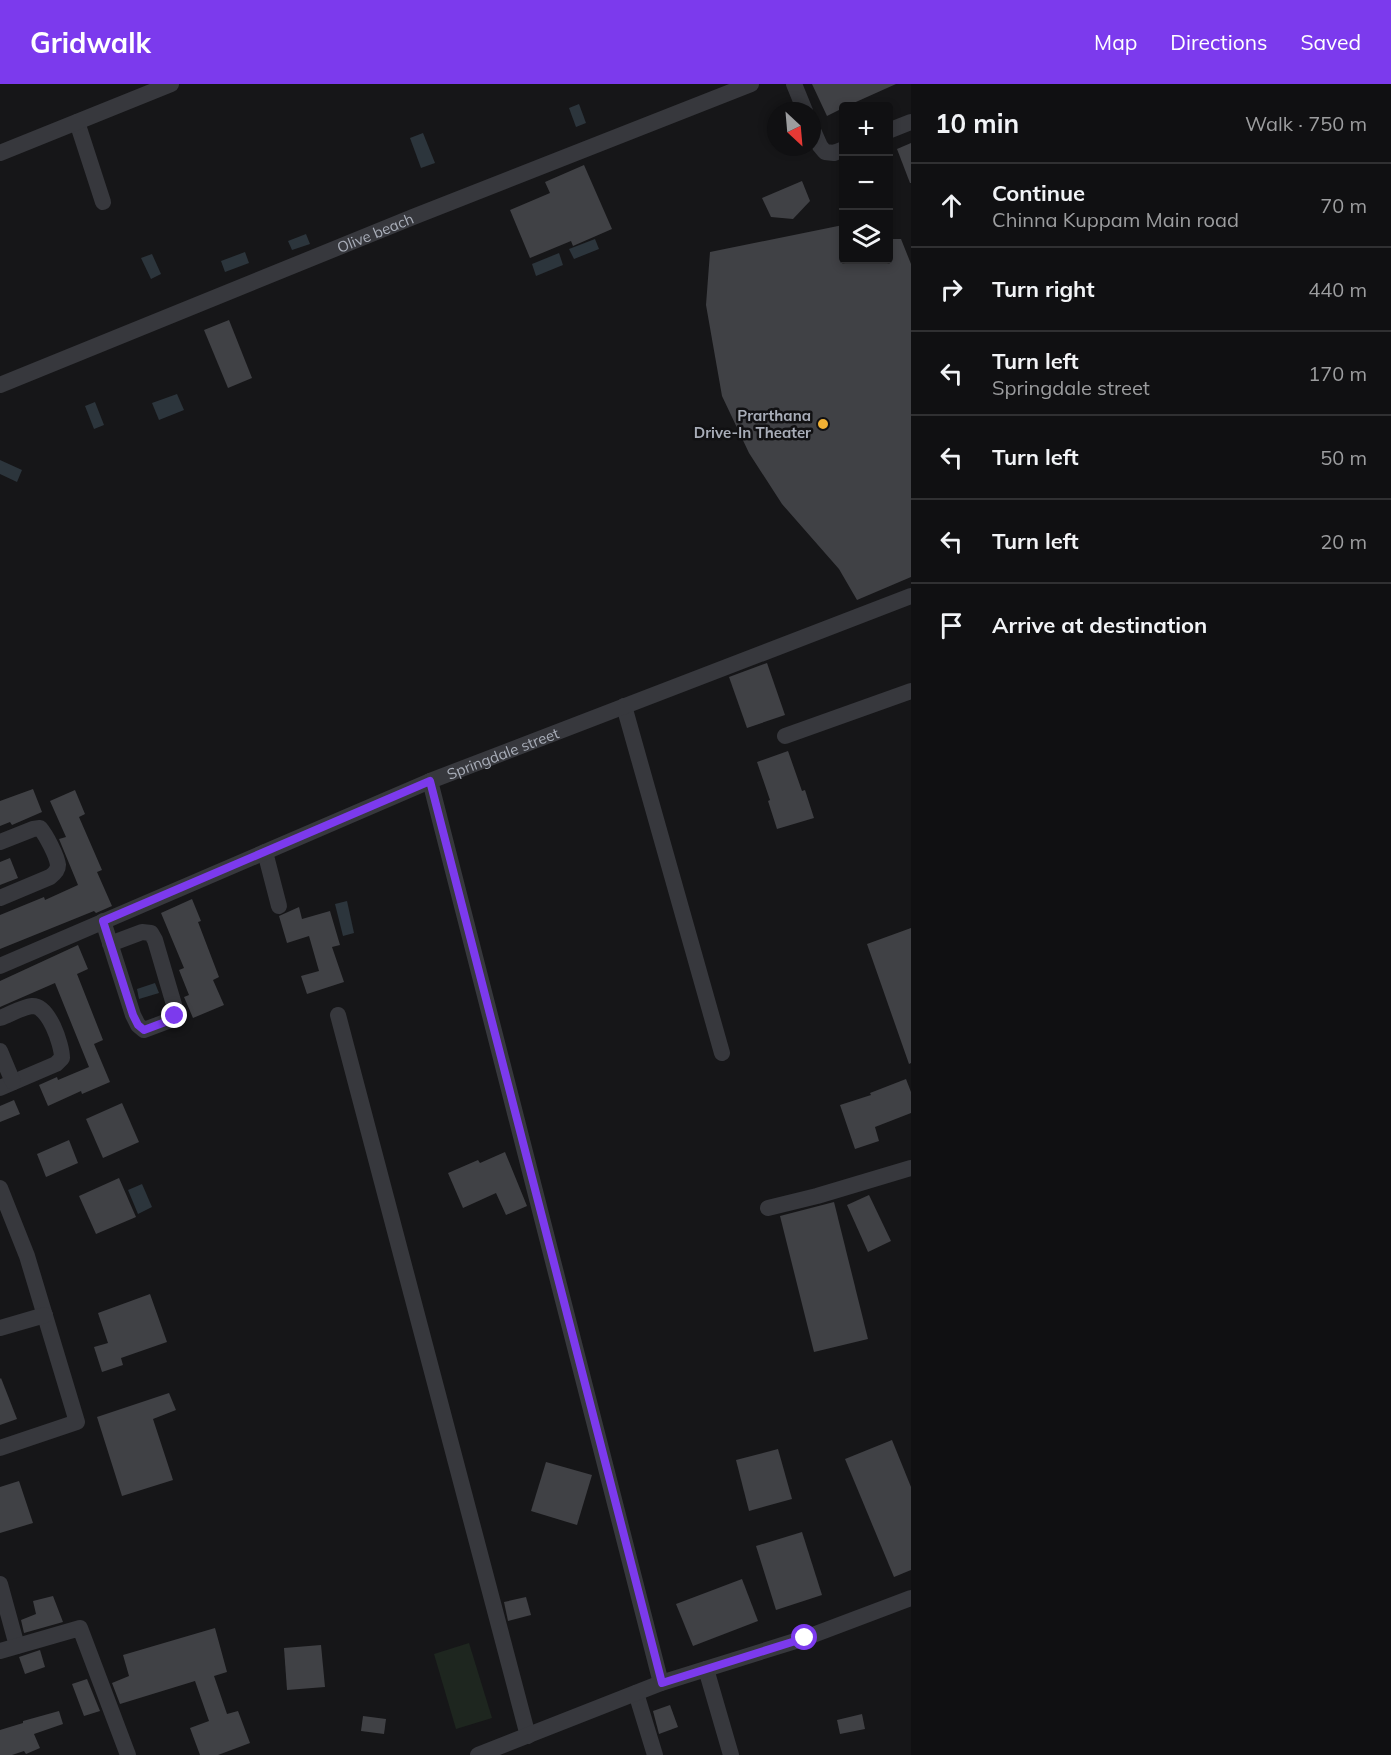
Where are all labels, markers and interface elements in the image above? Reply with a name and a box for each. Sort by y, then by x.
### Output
text: Gridwalk [30,25,151,60]
text: Map [1094,29,1137,55]
text: Directions [1170,29,1267,55]
text: Saved [1300,29,1361,55]
north arrow [767,102,821,156]
map controls [839,102,893,264]
button: + [839,102,893,156]
text: 10 min [935,107,1019,140]
text: Walk · 750 m [1245,111,1367,136]
button: − [839,156,893,210]
text: Continue [992,179,1085,207]
icon: ahead [935,189,968,222]
text: 70 m [1320,193,1367,218]
text: Chinna Kuppam Main road [992,207,1239,232]
street label: Olive beach [334,208,416,256]
button: layers [839,210,893,264]
icon: right [935,273,968,306]
text: Turn right [992,275,1095,303]
text: 440 m [1308,277,1367,302]
text: Turn left [992,347,1079,375]
icon: left [935,357,968,390]
text: 170 m [1308,361,1367,386]
text: Springdale street [992,375,1150,400]
place label: Prarthana Drive-In Theater [694,406,811,442]
marker: Prarthana Drive-In Theater [816,417,830,431]
icon: left [935,441,968,474]
text: Turn left [992,443,1079,471]
text: 50 m [1320,445,1367,470]
icon: left [935,525,968,558]
text: Turn left [992,527,1079,555]
text: 20 m [1320,529,1367,554]
icon: arrive [935,609,968,642]
text: Arrive at destination [992,611,1207,639]
street label: Springdale street [444,723,561,783]
route end [161,1002,187,1028]
route start [791,1624,817,1650]

